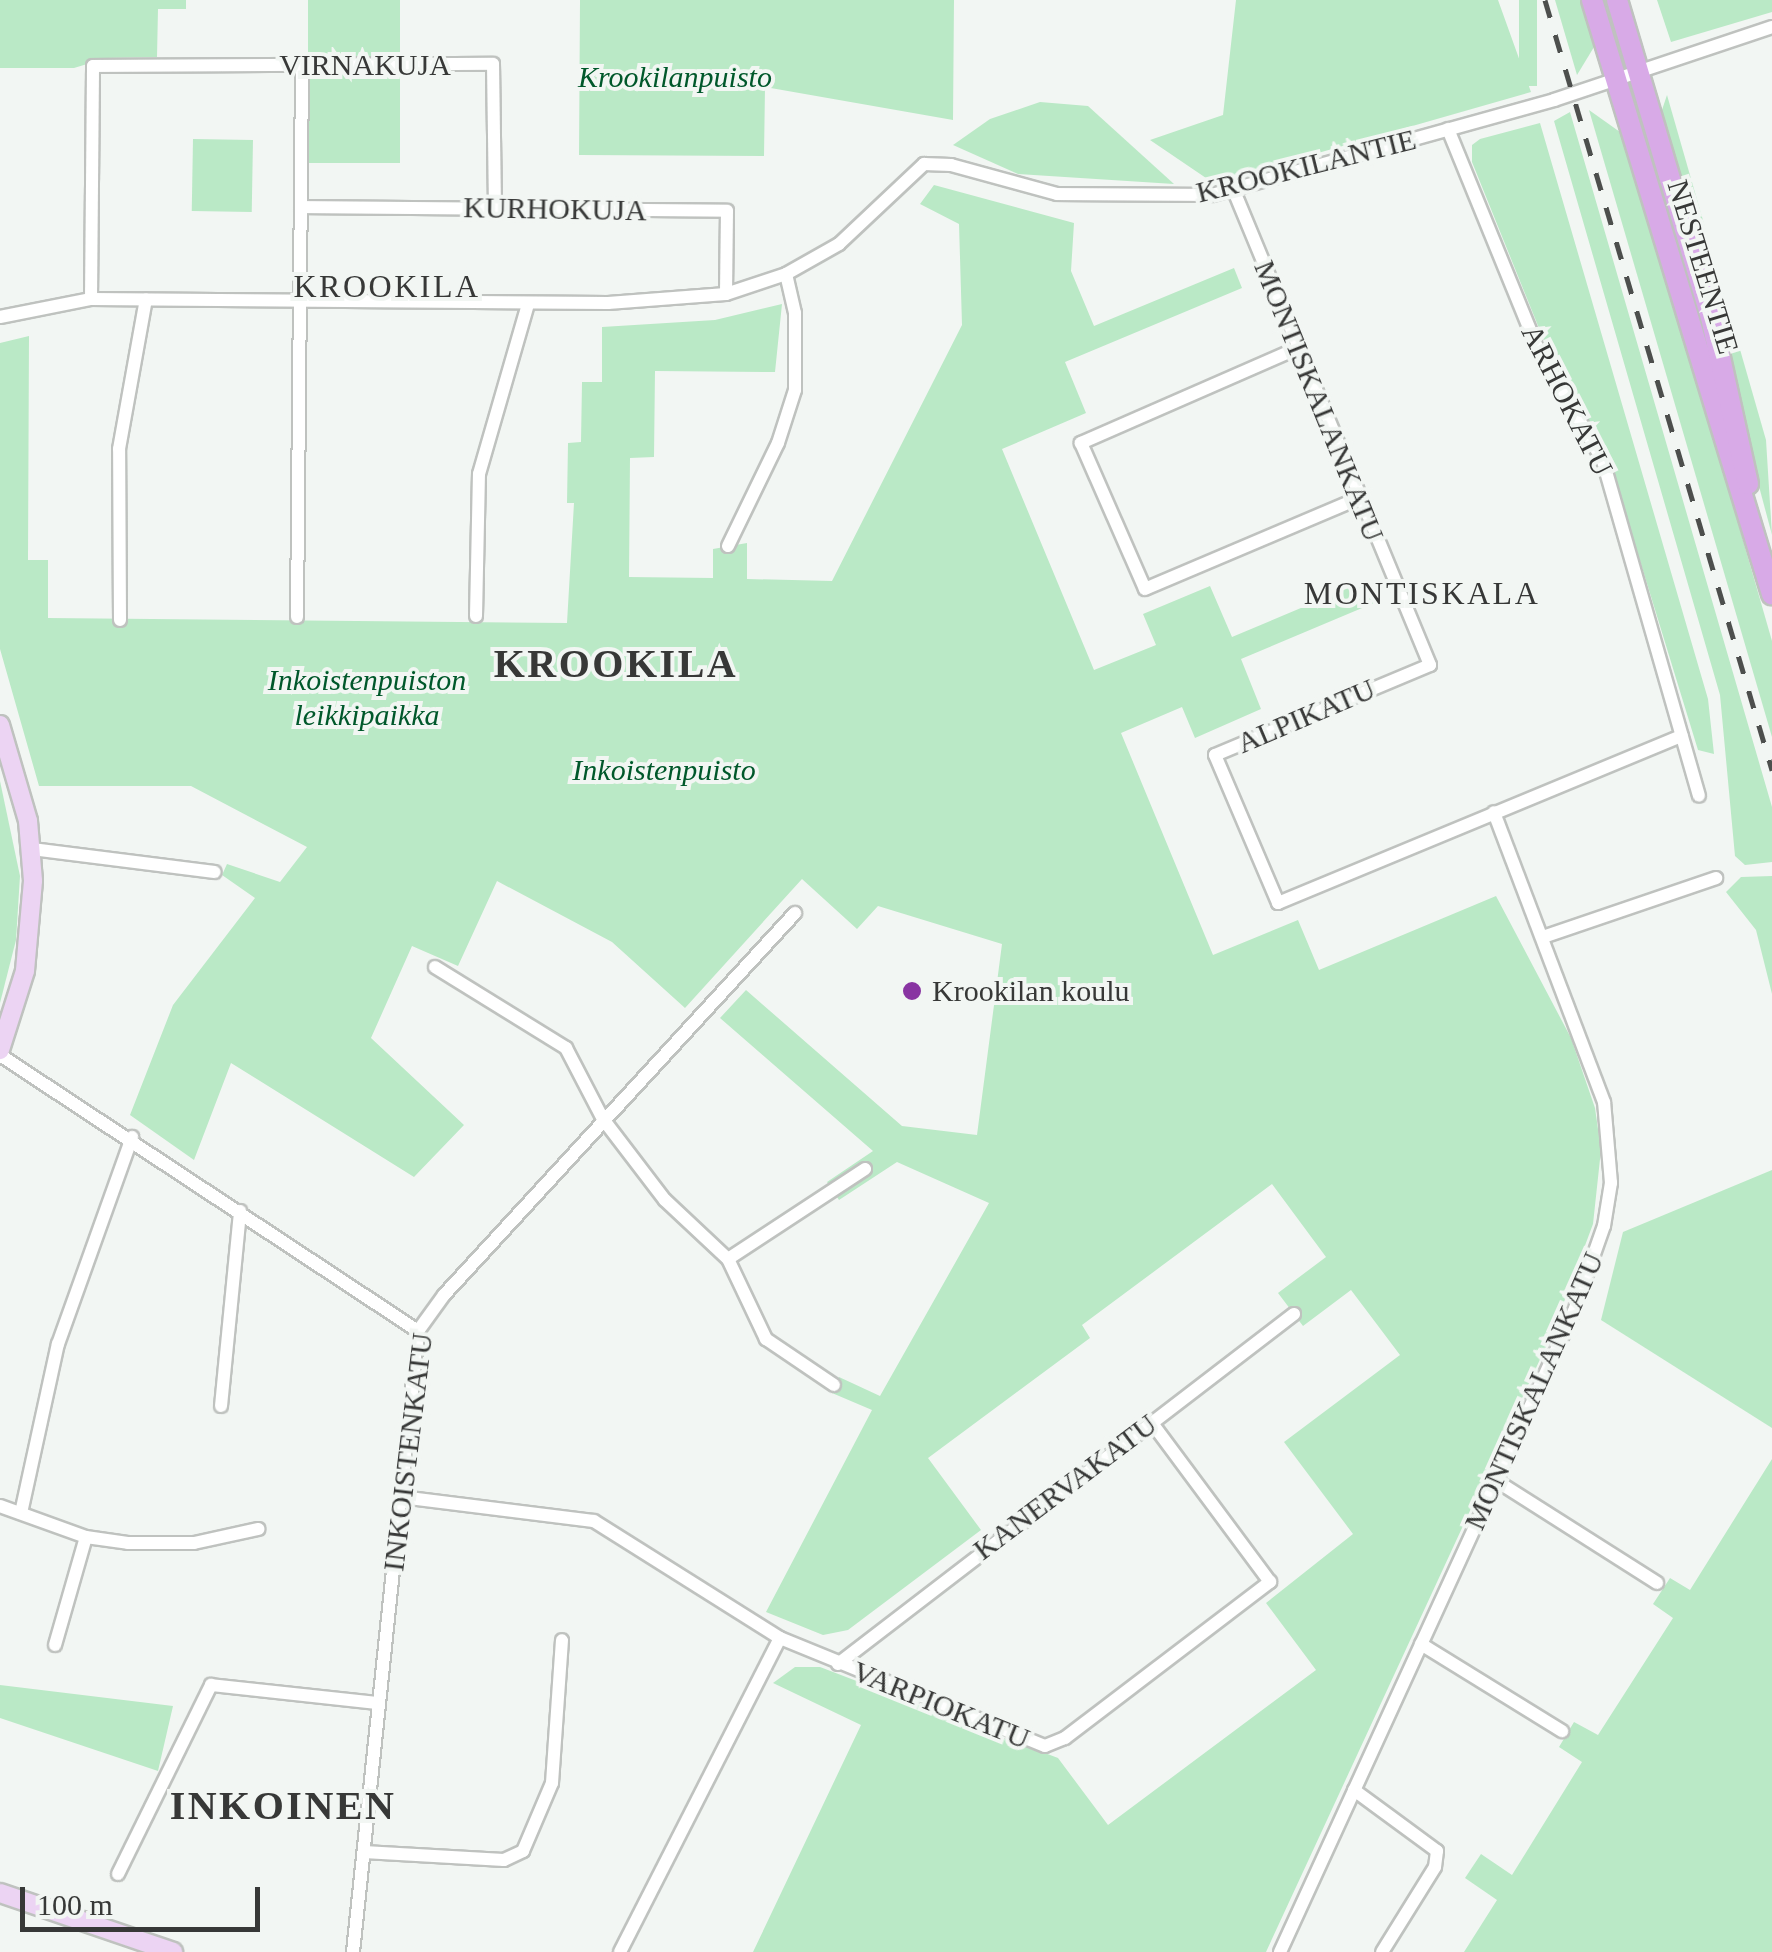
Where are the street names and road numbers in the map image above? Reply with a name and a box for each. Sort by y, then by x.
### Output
street label: VIRNAKUJA [279,47,451,83]
street label: KROOKILANTIE [1193,121,1419,211]
street label: NESTEENTIE [1659,176,1747,358]
street label: KURHOKUJA [463,189,647,229]
street label: MONTISKALANKATU [1246,255,1392,547]
street label: ARHOKATU [1514,318,1620,482]
street label: ALPIKATU [1231,671,1381,761]
street label: MONTISKALANKATU [1457,1247,1611,1535]
street label: INKOISTENKATU [376,1331,440,1573]
street label: KANERVAKATU [966,1406,1164,1568]
street label: VARPIOKATU [847,1653,1035,1757]

